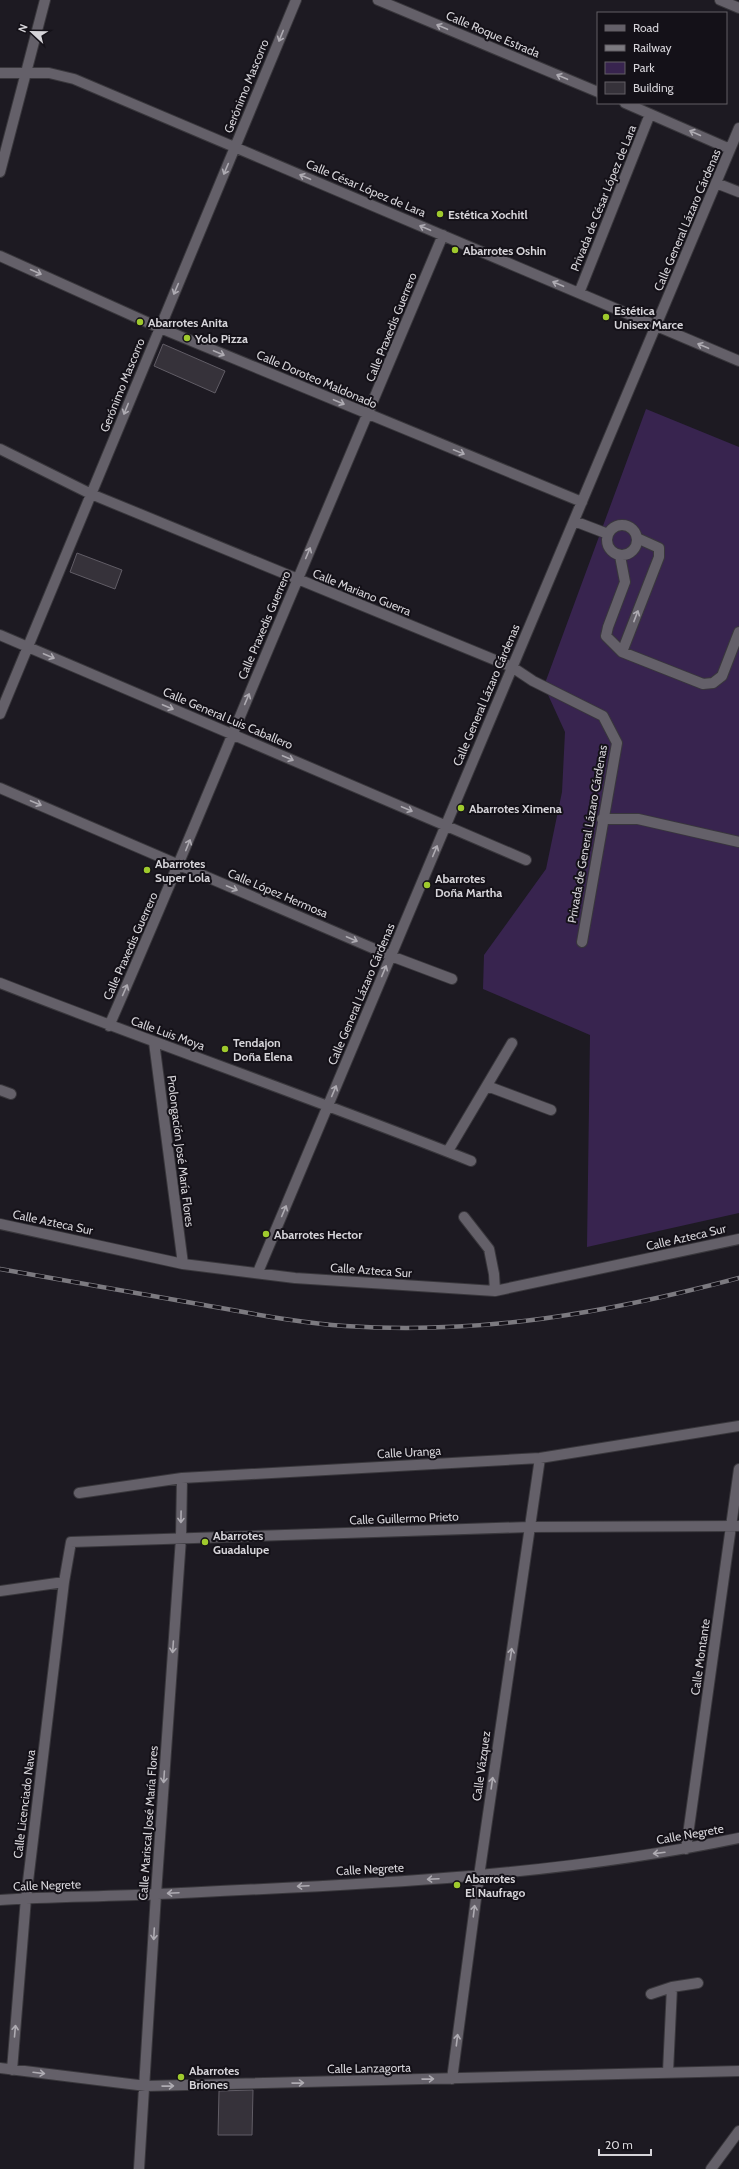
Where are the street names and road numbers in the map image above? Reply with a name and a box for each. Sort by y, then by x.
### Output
street label: Calle Roque Estrada [444,7,542,61]
street label: Gerónimo Mascorro [220,37,272,135]
street label: Privada de César López de Lara [567,122,639,273]
street label: Calle General Lázaro Cárdenas [650,147,724,293]
street label: Calle César López de Lara [304,156,428,220]
street label: Calle Praxedis Guerrero [362,270,420,384]
street label: Gerónimo Mascorro [96,336,148,434]
street label: Calle Doroteo Maldonado [254,347,380,411]
street label: Calle Mariano Guerra [311,565,414,619]
street label: Calle Praxedis Guerrero [234,568,294,682]
street label: Calle General Lázaro Cárdenas [449,622,523,768]
street label: Calle General Luis Caballero [161,684,296,752]
street label: Privada de General Lázaro Cárdenas [564,744,610,924]
street label: Calle López Hermosa [226,865,331,921]
street label: Calle Praxedis Guerrero [99,889,161,1002]
street label: Calle General Lázaro Cárdenas [324,921,398,1067]
street label: Calle Luis Moya [129,1013,207,1053]
street label: Prolongación José María Flores [164,1074,198,1228]
street label: Calle Azteca Sur [11,1206,95,1238]
street label: Calle Azteca Sur [645,1220,728,1253]
street label: Calle Azteca Sur [330,1260,412,1280]
street label: Calle Uranga [377,1443,442,1461]
street label: Calle Guillermo Prieto [349,1509,459,1527]
street label: Calle Montante [687,1618,713,1696]
street label: Calle Vázquez [469,1730,493,1802]
street label: Calle Mariscal José María Flores [135,1745,161,1901]
street label: Calle Licenciado Nava [10,1748,38,1859]
street label: Calle Negrete [655,1821,725,1847]
street label: Calle Negrete [336,1860,404,1878]
street label: Calle Negrete [13,1876,81,1894]
street label: Calle Lanzagorta [327,2060,411,2076]

